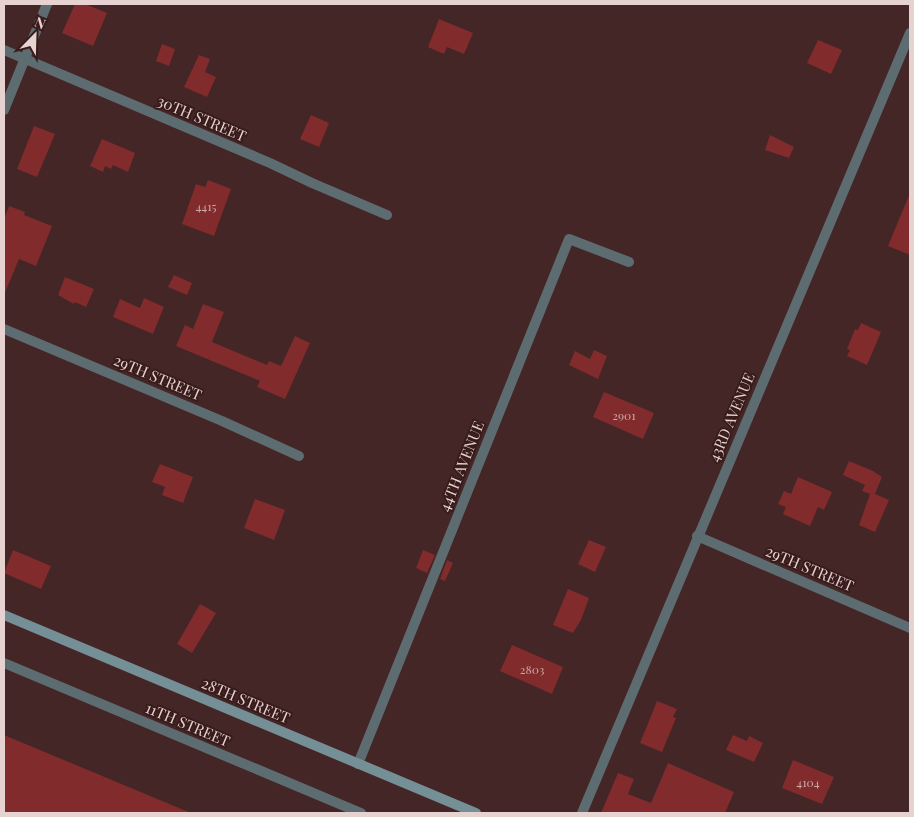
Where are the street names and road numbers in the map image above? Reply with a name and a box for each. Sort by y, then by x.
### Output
street label: 30TH STREET [154,90,250,146]
street label: 29TH STREET [111,349,205,405]
street label: 43RD AVENUE [703,369,759,465]
street label: 44TH AVENUE [434,418,488,514]
street label: 29TH STREET [763,540,857,596]
street label: 28TH STREET [199,672,293,728]
street label: 11TH STREET [143,697,233,751]

